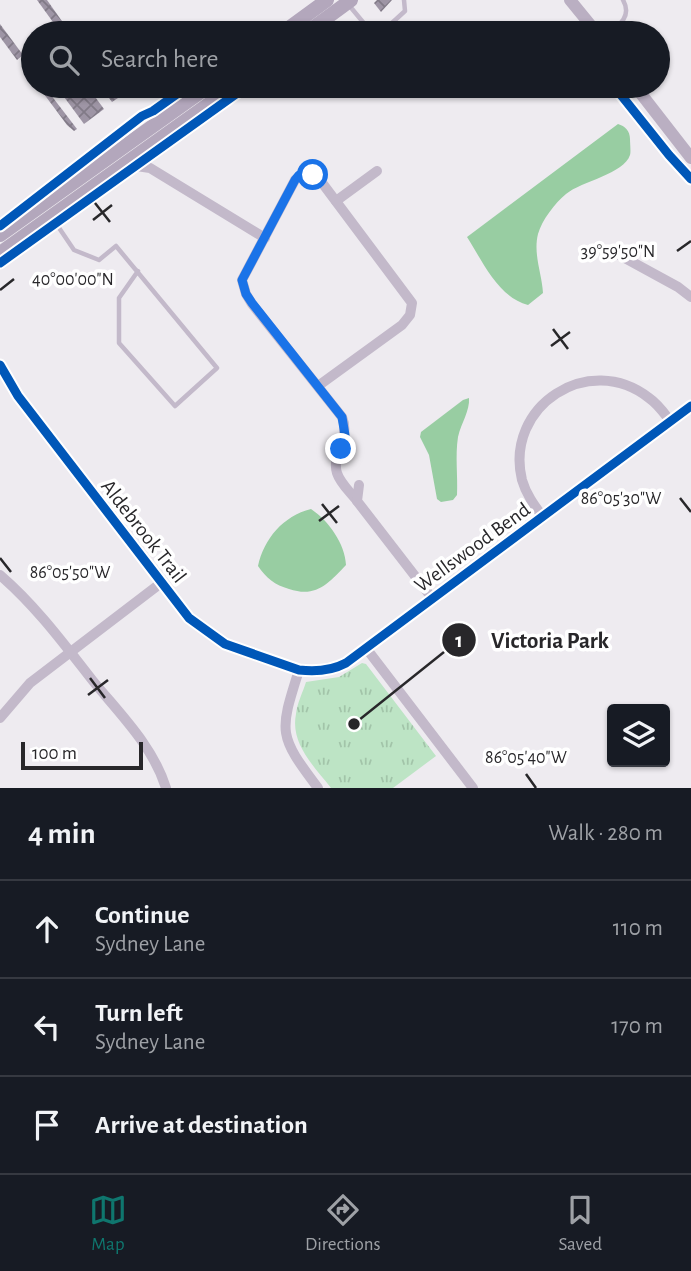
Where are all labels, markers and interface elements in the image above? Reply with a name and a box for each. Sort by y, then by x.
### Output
search box [21,21,670,98]
icon: search [45,41,83,79]
text: Search here [101,46,219,72]
route start [297,159,328,190]
text: 39°59'50"N [581,243,655,261]
text: 40°00'00"N [32,271,114,289]
route end [325,433,356,464]
street label: Aldebrook Trail [97,476,190,587]
text: 86°05'30"W [581,490,661,508]
street label: Wellswood Bend [411,499,534,596]
text: 86°05'50"W [30,564,110,582]
callout: Victoria Park [442,618,623,662]
text: 1 [455,630,463,651]
text: Victoria Park [491,630,610,653]
map controls [607,704,670,767]
button: layers [607,704,670,767]
scale bar [21,739,144,771]
text: 100 m [32,744,77,763]
text: 86°05'40"W [485,749,567,767]
text: 4 min [28,819,96,849]
text: Walk · 280 m [548,822,663,845]
text: Continue [95,902,190,928]
icon: ahead [28,910,66,948]
text: 110 m [613,917,663,940]
text: Sydney Lane [95,933,205,956]
text: Turn left [95,1000,183,1026]
icon: left [28,1008,66,1046]
text: 170 m [611,1015,663,1038]
text: Sydney Lane [95,1031,205,1054]
icon: arrive [28,1106,66,1144]
text: Arrive at destination [95,1112,308,1138]
tab: Map [89,1191,127,1256]
tab: Directions [305,1191,381,1256]
tab: Saved [559,1191,602,1256]

